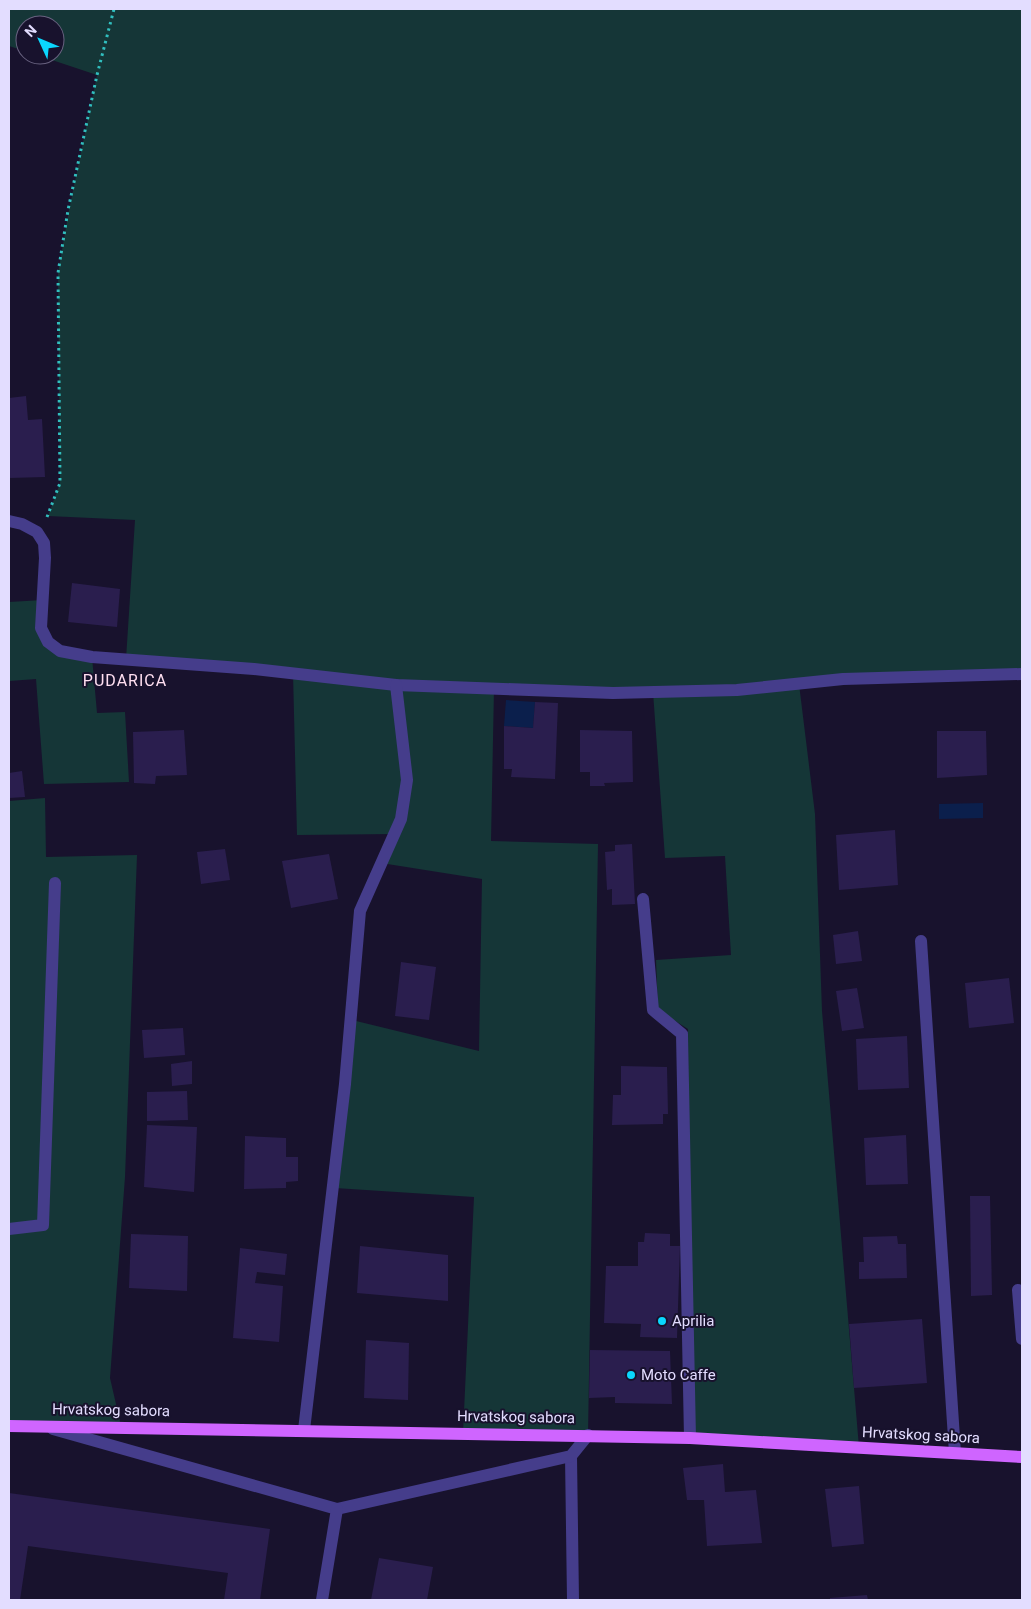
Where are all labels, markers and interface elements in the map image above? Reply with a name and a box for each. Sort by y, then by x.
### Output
north arrow [15,15,65,65]
text: N [21,22,40,40]
district label: PUDARICA [83,671,167,690]
place label: Aprilia [672,1312,714,1330]
marker: Aprilia [656,1315,668,1327]
place label: Moto Caffe [641,1366,716,1384]
marker: Moto Caffe [625,1369,637,1381]
street label: Hrvatskog sabora [52,1400,170,1420]
street label: Hrvatskog sabora [457,1407,575,1427]
street label: Hrvatskog sabora [862,1423,980,1447]

